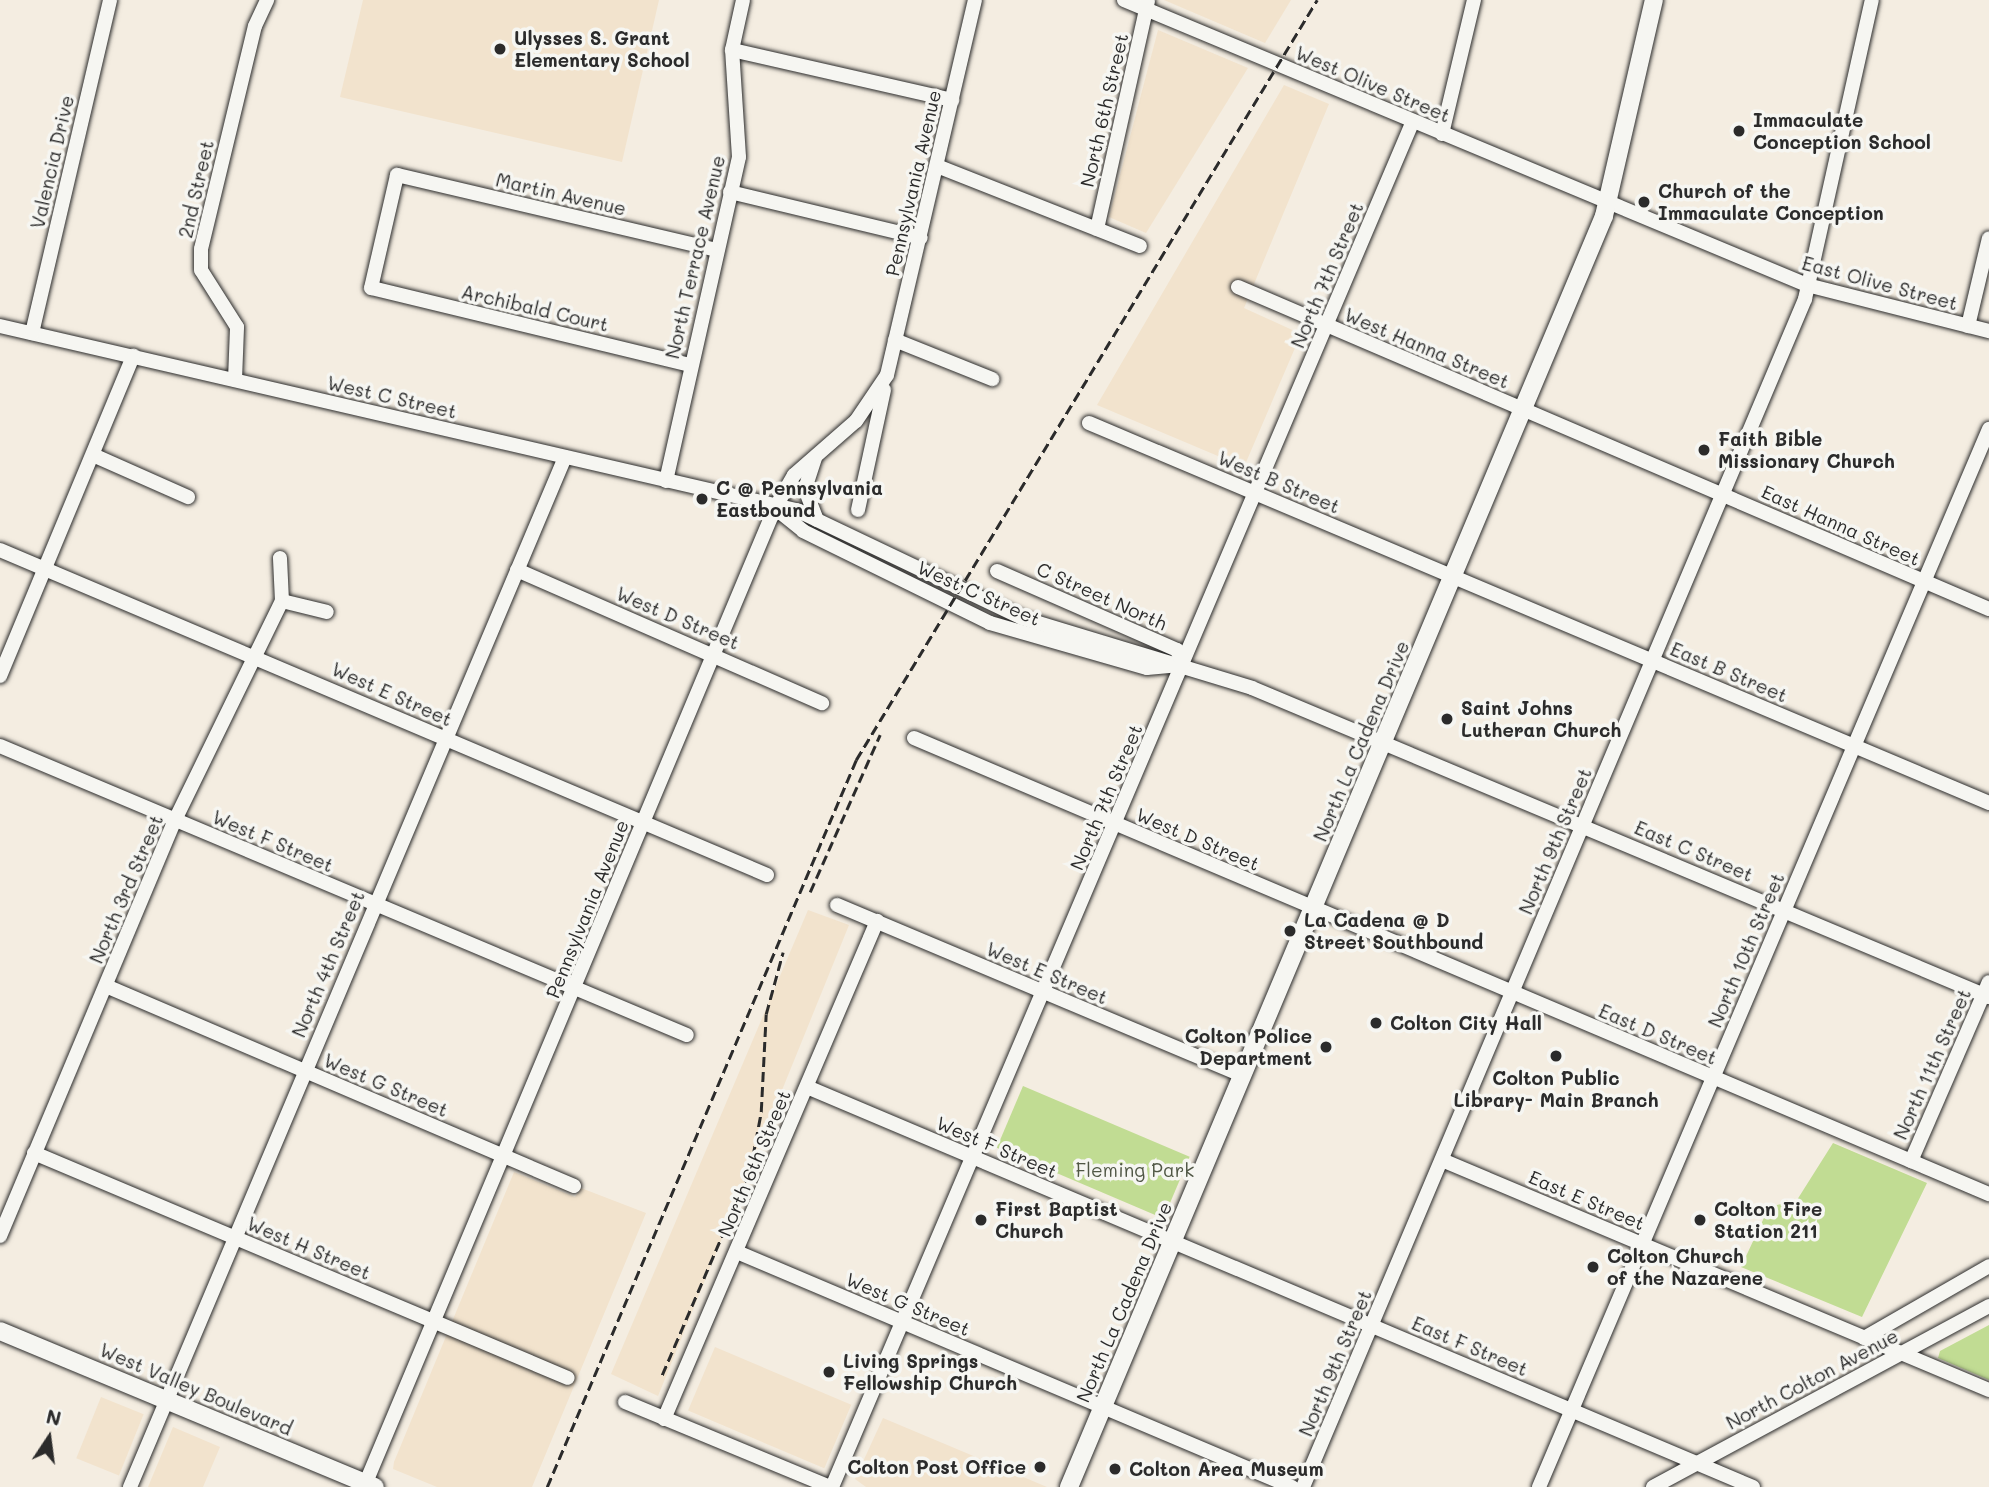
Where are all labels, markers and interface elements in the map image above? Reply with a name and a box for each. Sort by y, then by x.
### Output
place label: Ulysses S. Grant Elementary School [514,27,690,71]
street label: North 6th Street [1075,31,1133,189]
marker: Ulysses S. Grant Elementary School [492,41,508,57]
street label: West Olive Street [1292,41,1454,127]
street label: Pennsylvania Avenue [880,88,946,278]
street label: Valencia Drive [26,93,78,231]
place label: Immaculate Conception School [1753,109,1931,153]
marker: Immaculate Conception School [1731,123,1747,139]
street label: 2nd Street [174,138,218,240]
street label: North Terrace Avenue [660,153,730,361]
street label: Martin Avenue [494,168,628,220]
place label: Church of the Immaculate Conception [1658,180,1884,224]
marker: Church of the Immaculate Conception [1636,194,1652,210]
street label: North 7th Street [1286,199,1368,351]
street label: East Olive Street [1800,251,1960,315]
street label: Archibald Court [459,280,611,336]
street label: West Hanna Street [1341,303,1513,393]
street label: West C Street [325,371,459,423]
place label: Faith Bible Missionary Church [1718,428,1895,472]
marker: Faith Bible Missionary Church [1696,442,1712,458]
street label: West B Street [1214,446,1344,518]
place label: C @ Pennsylvania Eastbound [716,477,883,521]
street label: East Hanna Street [1758,480,1924,570]
marker: C @ Pennsylvania Eastbound [694,491,710,507]
street label: West C Street [914,556,1044,630]
street label: C Street North [1033,557,1171,635]
street label: West D Street [613,582,743,654]
street label: North La Cadena Drive [1308,637,1414,845]
street label: East B Street [1667,637,1791,707]
street label: West E Street [328,657,456,731]
place label: Saint Johns Lutheran Church [1461,697,1621,741]
marker: Saint Johns Lutheran Church [1439,711,1455,727]
street label: North 7th Street [1065,721,1147,873]
street label: North 9th Street [1514,764,1596,918]
street label: West D Street [1133,803,1263,875]
street label: West F Street [209,805,337,877]
street label: North 3rd Street [84,811,168,967]
street label: East C Street [1631,816,1757,886]
street label: Pennsylvania Avenue [541,817,633,1001]
street label: North 10th Street [1703,869,1789,1031]
street label: North 4th Street [287,887,369,1041]
place label: La Cadena @ D Street Southbound [1304,909,1483,953]
marker: La Cadena @ D Street Southbound [1282,923,1298,939]
street label: West E Street [983,937,1111,1009]
street label: North 11th Street [1889,985,1975,1143]
street label: East D Street [1596,999,1720,1069]
place label: Colton City Hall [1390,1012,1542,1034]
marker: Colton City Hall [1368,1015,1384,1031]
place label: Colton Police Department [1185,1025,1312,1069]
marker: Colton Police Department [1318,1039,1334,1055]
marker: Colton Public Library- Main Branch [1548,1048,1564,1064]
street label: West G Street [320,1049,452,1121]
place label: Colton Public Library- Main Branch [1453,1067,1659,1111]
street label: North 6th Street [713,1086,795,1240]
street label: West F Street [933,1111,1061,1183]
park label: Fleming Park [1076,1159,1194,1181]
street label: East E Street [1526,1165,1648,1235]
place label: First Baptist Church [995,1198,1118,1242]
street label: North La Cadena Drive [1071,1198,1177,1406]
place label: Colton Fire Station 211 [1714,1198,1822,1242]
street label: West H Street [244,1212,374,1284]
marker: First Baptist Church [973,1212,989,1228]
marker: Colton Fire Station 211 [1692,1212,1708,1228]
place label: Colton Church of the Nazarene [1607,1245,1763,1289]
marker: Colton Church of the Nazarene [1585,1259,1601,1275]
street label: West G Street [842,1268,974,1340]
street label: North 9th Street [1294,1286,1376,1440]
street label: East F Street [1409,1311,1531,1381]
street label: North Colton Avenue [1722,1324,1902,1434]
street label: West Valley Boulevard [96,1338,296,1440]
place label: Living Springs Fellowship Church [843,1350,1017,1394]
marker: Living Springs Fellowship Church [821,1364,837,1380]
north arrow [14,1403,84,1473]
text: N [44,1403,64,1431]
place label: Colton Post Office [847,1456,1026,1478]
place label: Colton Area Museum [1129,1458,1324,1480]
marker: Colton Post Office [1032,1459,1048,1475]
marker: Colton Area Museum [1107,1461,1123,1477]

